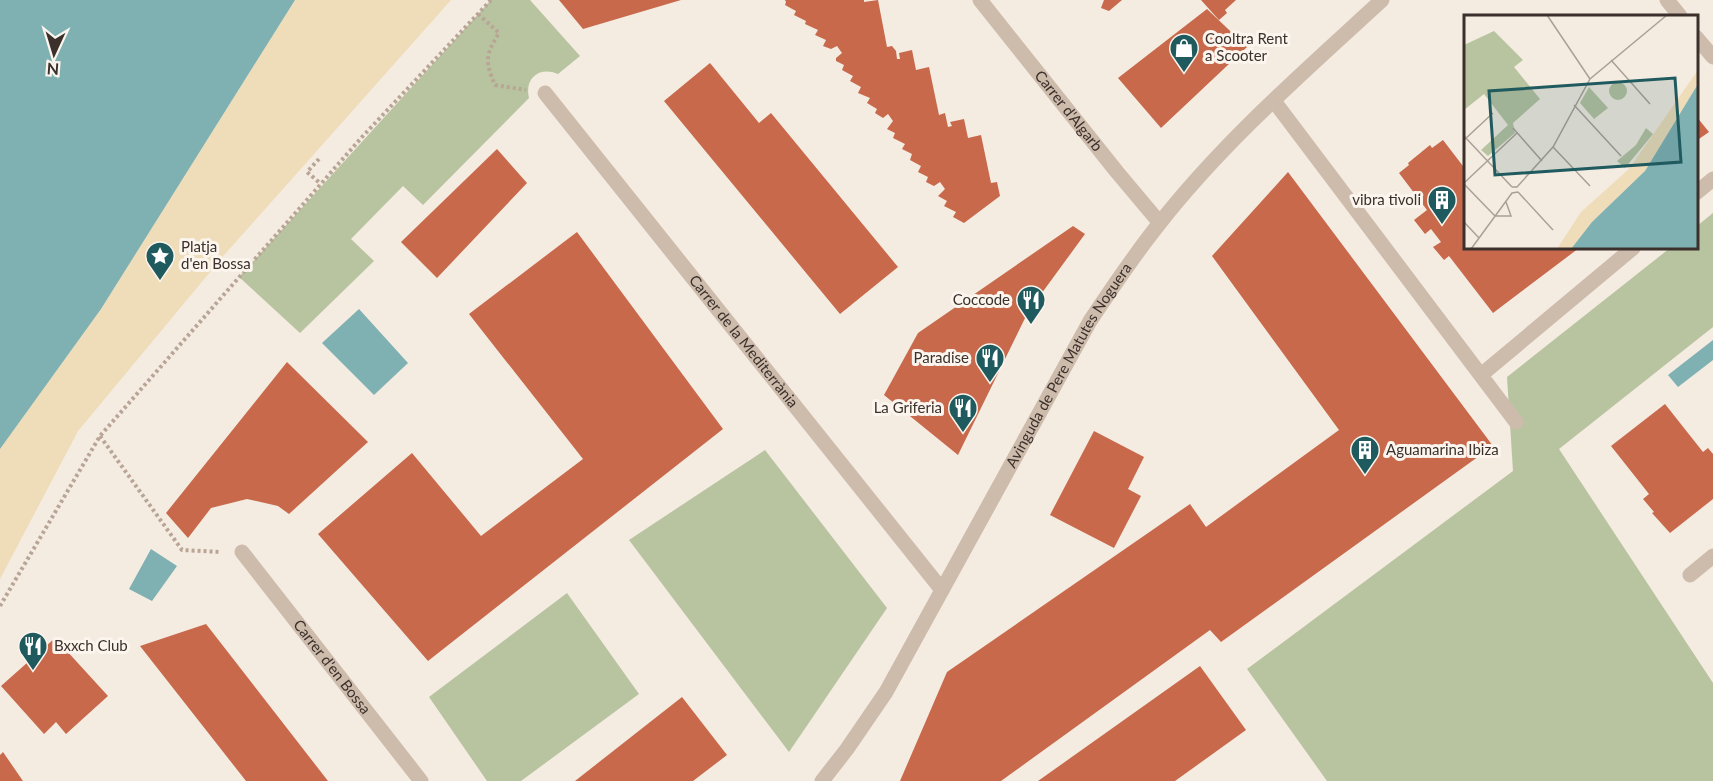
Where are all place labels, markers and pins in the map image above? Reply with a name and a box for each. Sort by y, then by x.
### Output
place label: Cooltra Rent a Scooter [1205,29,1289,64]
shop icon: Cooltra Rent a Scooter [1168,32,1200,74]
building icon: vibra tivoli [1426,184,1458,226]
place label: vibra tivoli [1352,190,1421,208]
place label: Platja d'en Bossa [181,237,251,272]
place icon: Platja d'en Bossa [144,240,176,282]
restaurant icon: Coccode [1015,284,1047,326]
place label: Coccode [953,290,1010,308]
restaurant icon: Paradise [974,342,1006,384]
place label: Paradise [914,348,969,366]
restaurant icon: La Griferia [947,392,979,434]
place label: La Griferia [874,398,942,416]
building icon: Aguamarina Ibiza [1349,434,1381,476]
place label: Aguamarina Ibiza [1386,440,1499,458]
restaurant icon: Bxxch Club [17,630,49,672]
place label: Bxxch Club [54,636,128,654]

